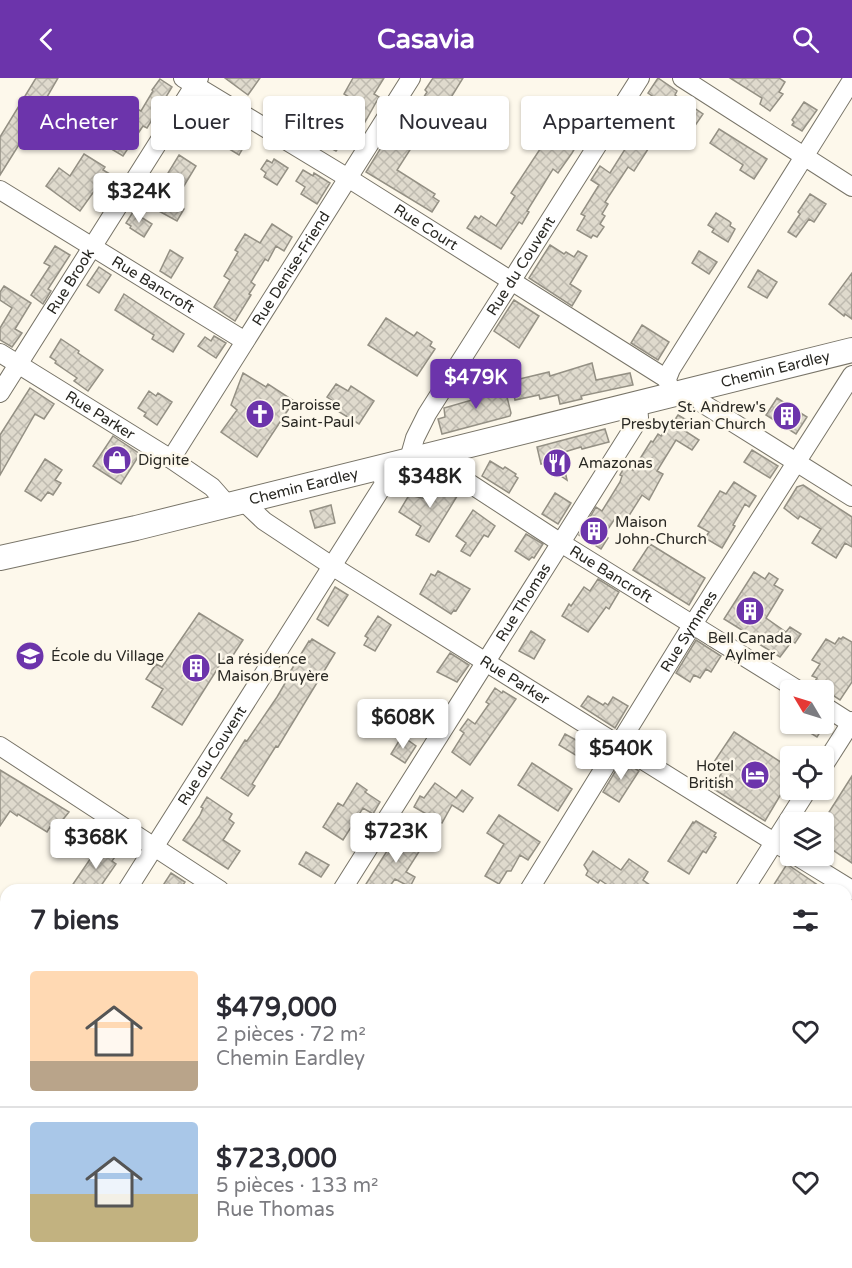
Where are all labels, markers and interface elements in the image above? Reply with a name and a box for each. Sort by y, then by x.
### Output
icon: back [30,23,63,56]
text: Casavia [377,23,475,56]
icon: search [789,23,822,56]
chip: Acheter [18,96,139,150]
chip: Louer [151,96,251,150]
chip: Filtres [263,96,365,150]
chip: Nouveau [377,96,509,150]
chip: Appartement [521,96,696,150]
pin: $324K [97,173,181,224]
text: $324K [107,180,171,204]
street label: Rue Court [391,200,461,254]
street label: Rue Denise-Friend [248,208,334,329]
street label: Rue du Couvent [483,213,559,319]
street label: Rue Brook [43,245,98,318]
street label: Rue Bancroft [108,252,198,317]
street label: Chemin Eardley [719,347,832,391]
pin: $479K [434,359,518,410]
text: $479K [444,366,508,390]
street label: Rue Parker [62,387,139,444]
place label: Paroisse Saint-Paul [281,396,354,431]
church icon: Paroisse Saint-Paul [244,398,276,430]
place label: St. Andrew's Presbyterian Church [621,398,766,433]
building icon: St. Andrew's Presbyterian Church [771,400,803,432]
shop icon: Dignite [101,444,133,476]
restaurant icon: Amazonas [541,447,573,479]
place label: Dignite [138,451,189,469]
place label: Amazonas [578,454,653,472]
pin: $348K [388,458,472,509]
street label: Chemin Eardley [247,464,360,509]
text: $348K [398,465,462,489]
place label: Maison John-Church [615,513,707,548]
building icon: Maison John-Church [578,515,610,547]
street label: Rue Bancroft [566,542,656,607]
street label: Rue Thomas [492,560,555,645]
street label: Rue Symmes [657,587,721,675]
building icon: Bell Canada Aylmer [734,595,766,627]
place label: Bell Canada Aylmer [708,629,792,664]
school or university icon: École du Village [14,640,46,672]
place label: École du Village [51,647,164,665]
place label: La résidence Maison Bruyère [217,650,329,685]
building icon: La résidence Maison Bruyère [180,652,212,684]
street label: Rue Parker [477,652,553,709]
north arrow [780,680,834,734]
map controls [780,680,834,866]
pin: $608K [361,699,445,750]
street label: Rue du Couvent [174,702,250,809]
text: $608K [371,706,435,730]
pin: $540K [579,730,663,781]
text: $540K [589,737,653,761]
button: locate [780,746,834,800]
place label: Hotel British [688,757,734,792]
hotel icon: Hotel British [739,759,771,791]
button: layers [780,812,834,866]
pin: $723K [354,813,438,864]
pin: $368K [54,819,138,870]
text: $723K [364,820,428,844]
text: $368K [64,826,128,850]
icon: filters [789,904,822,937]
text: 7 biens [30,905,119,936]
text: $479,000 [216,992,337,1023]
icon: home [78,995,150,1067]
icon: heart [789,1015,822,1048]
text: 2 pièces · 72 m² [216,1023,366,1047]
text: Chemin Eardley [216,1047,365,1071]
text: $723,000 [216,1143,337,1174]
icon: home [78,1146,150,1218]
icon: heart [789,1166,822,1199]
text: 5 pièces · 133 m² [216,1174,378,1198]
text: Rue Thomas [216,1198,335,1222]

